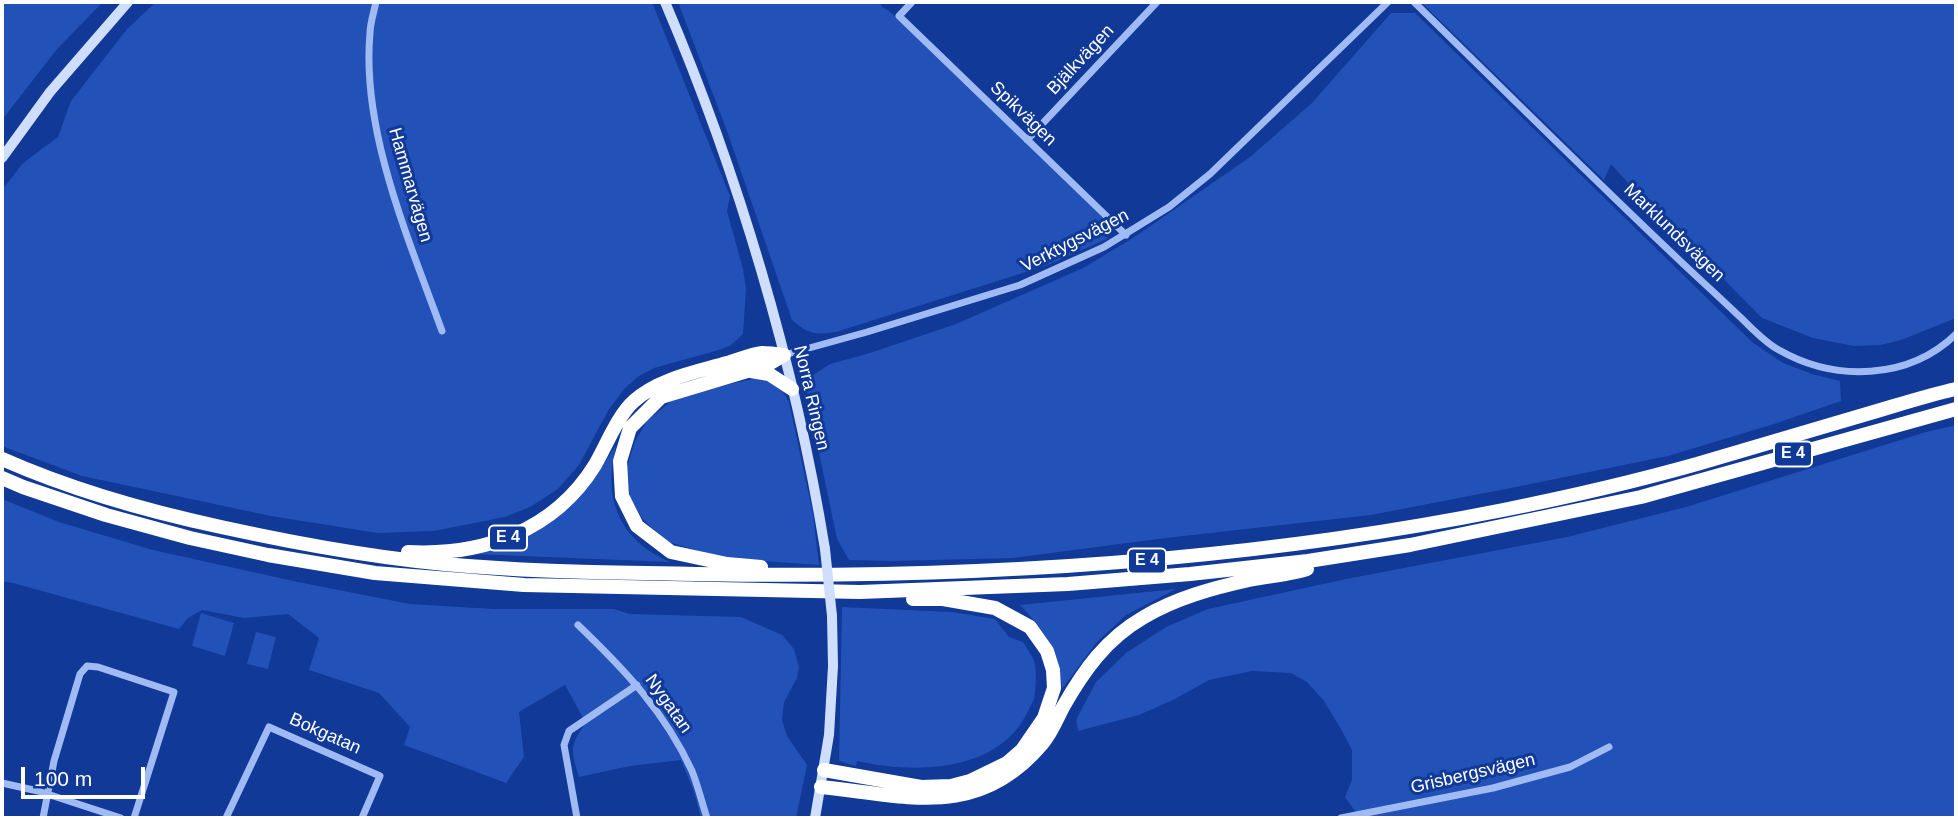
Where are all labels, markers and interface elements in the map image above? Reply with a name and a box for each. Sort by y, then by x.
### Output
street label: Bjälkvägen [1043,20,1119,100]
street label: Spikvägen [985,77,1061,151]
street label: Hammarvägen [383,125,437,245]
street label: Marklundsvägen [1619,179,1729,287]
street label: Verktygsvägen [1017,205,1133,277]
street label: Norra Ringen [788,343,834,453]
road number: E 4 [1774,442,1812,467]
road number: E 4 [489,526,527,551]
road number: E 4 [1128,548,1166,574]
street label: Nygatan [640,670,696,738]
street label: Bokgatan [286,709,364,759]
street label: Grisbergsvägen [1409,749,1537,799]
scale bar [24,754,149,798]
text: 100 m [34,767,92,790]

